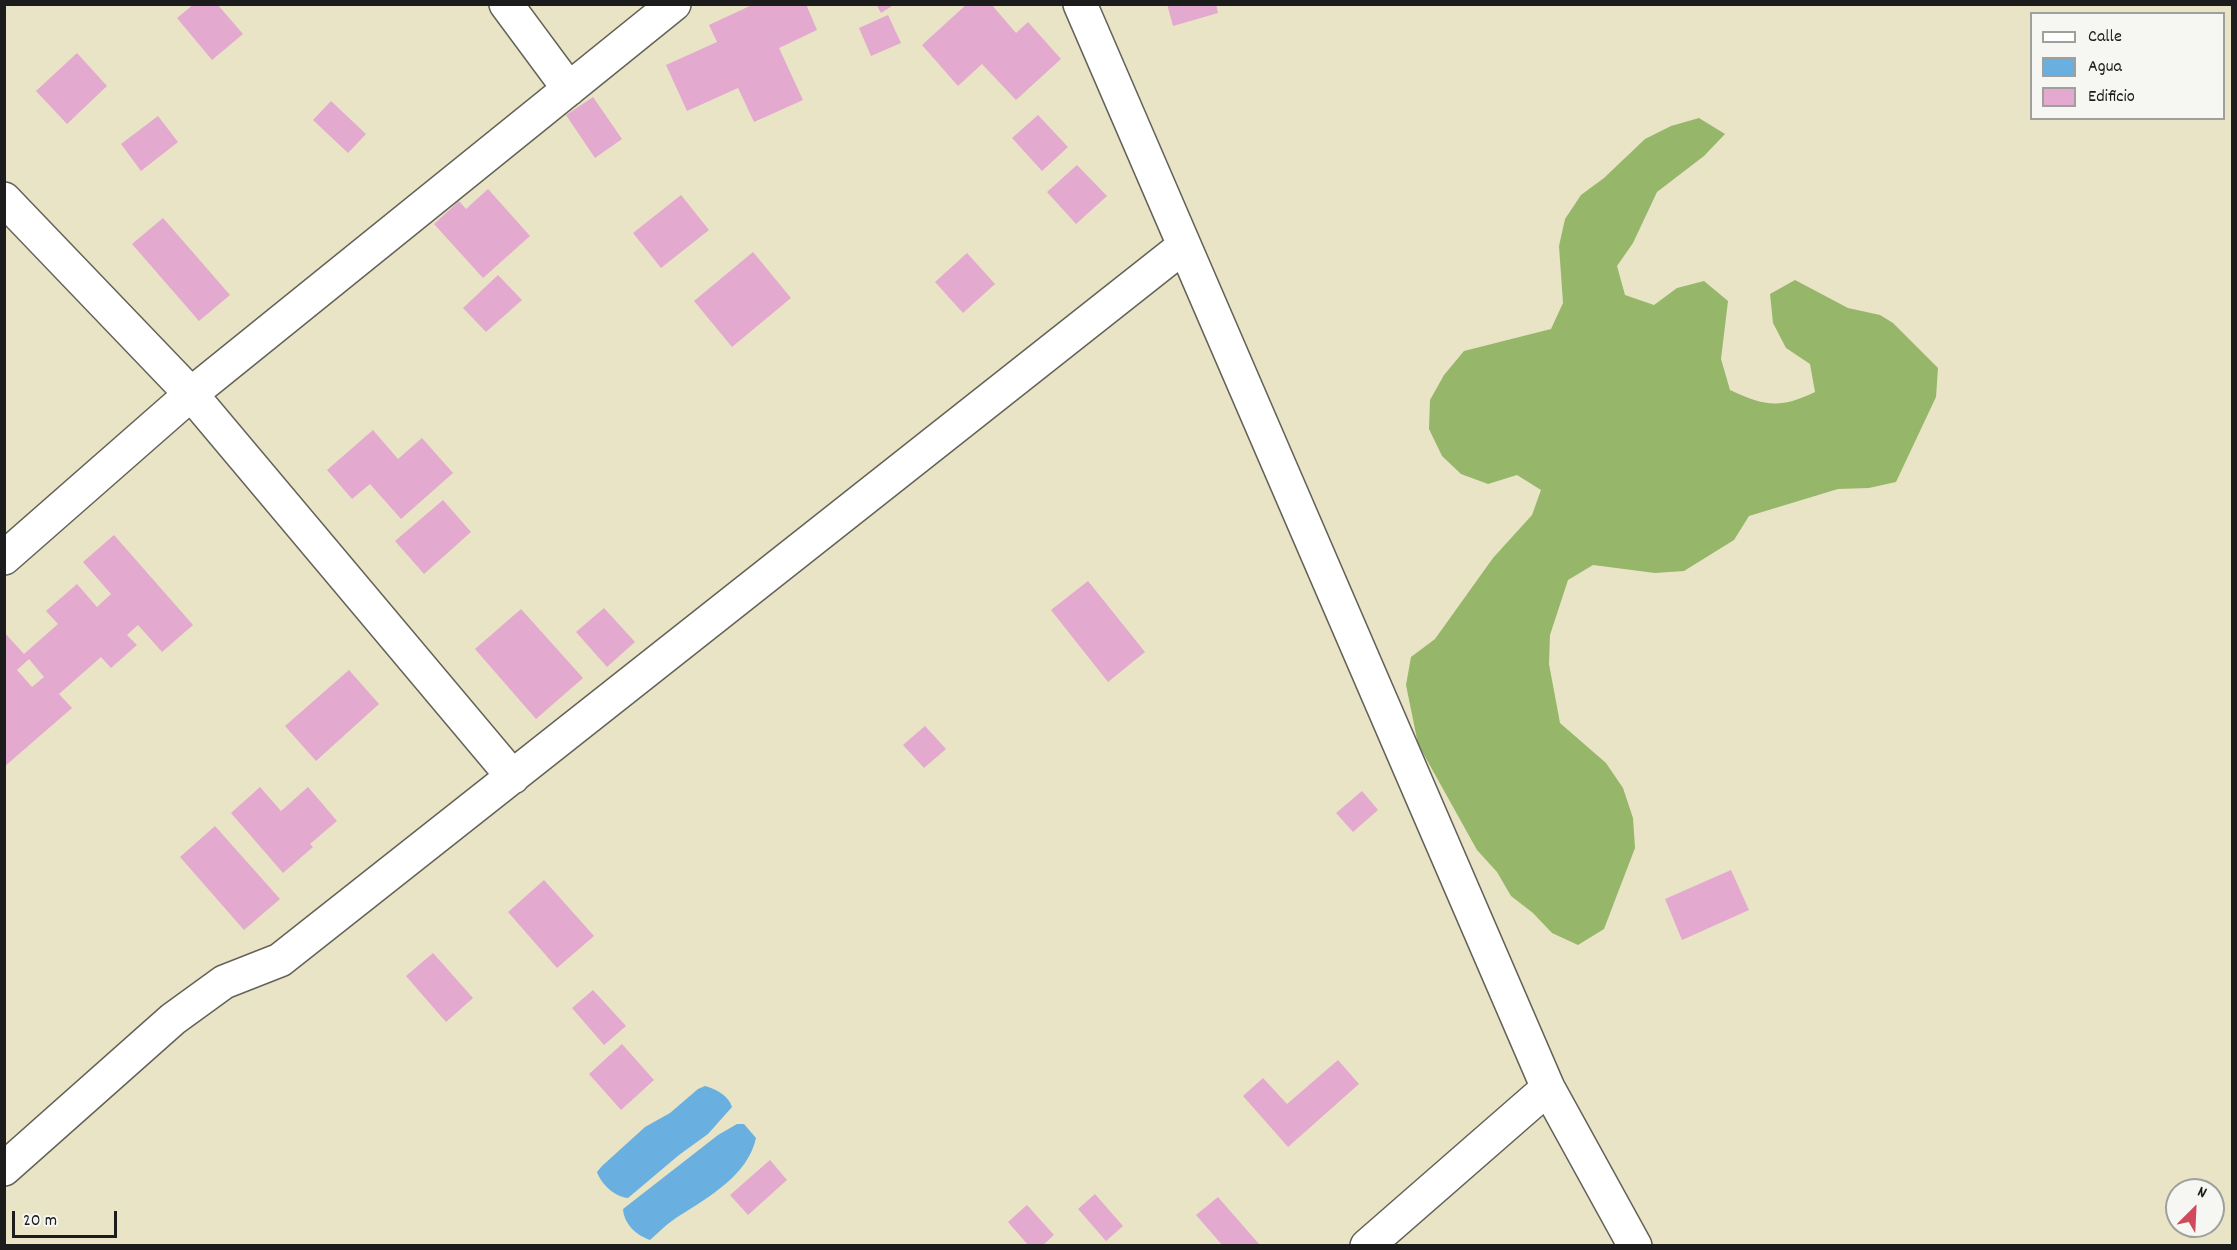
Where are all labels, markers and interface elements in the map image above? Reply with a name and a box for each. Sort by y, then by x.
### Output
legend [2030,12,2225,120]
text: Calle [2088,25,2122,50]
text: Agua [2088,55,2122,80]
text: Edificio [2088,85,2135,110]
north arrow [2165,1178,2225,1238]
text: N [2193,1181,2210,1205]
scale bar [15,1199,120,1237]
text: 20 m [23,1209,57,1234]

